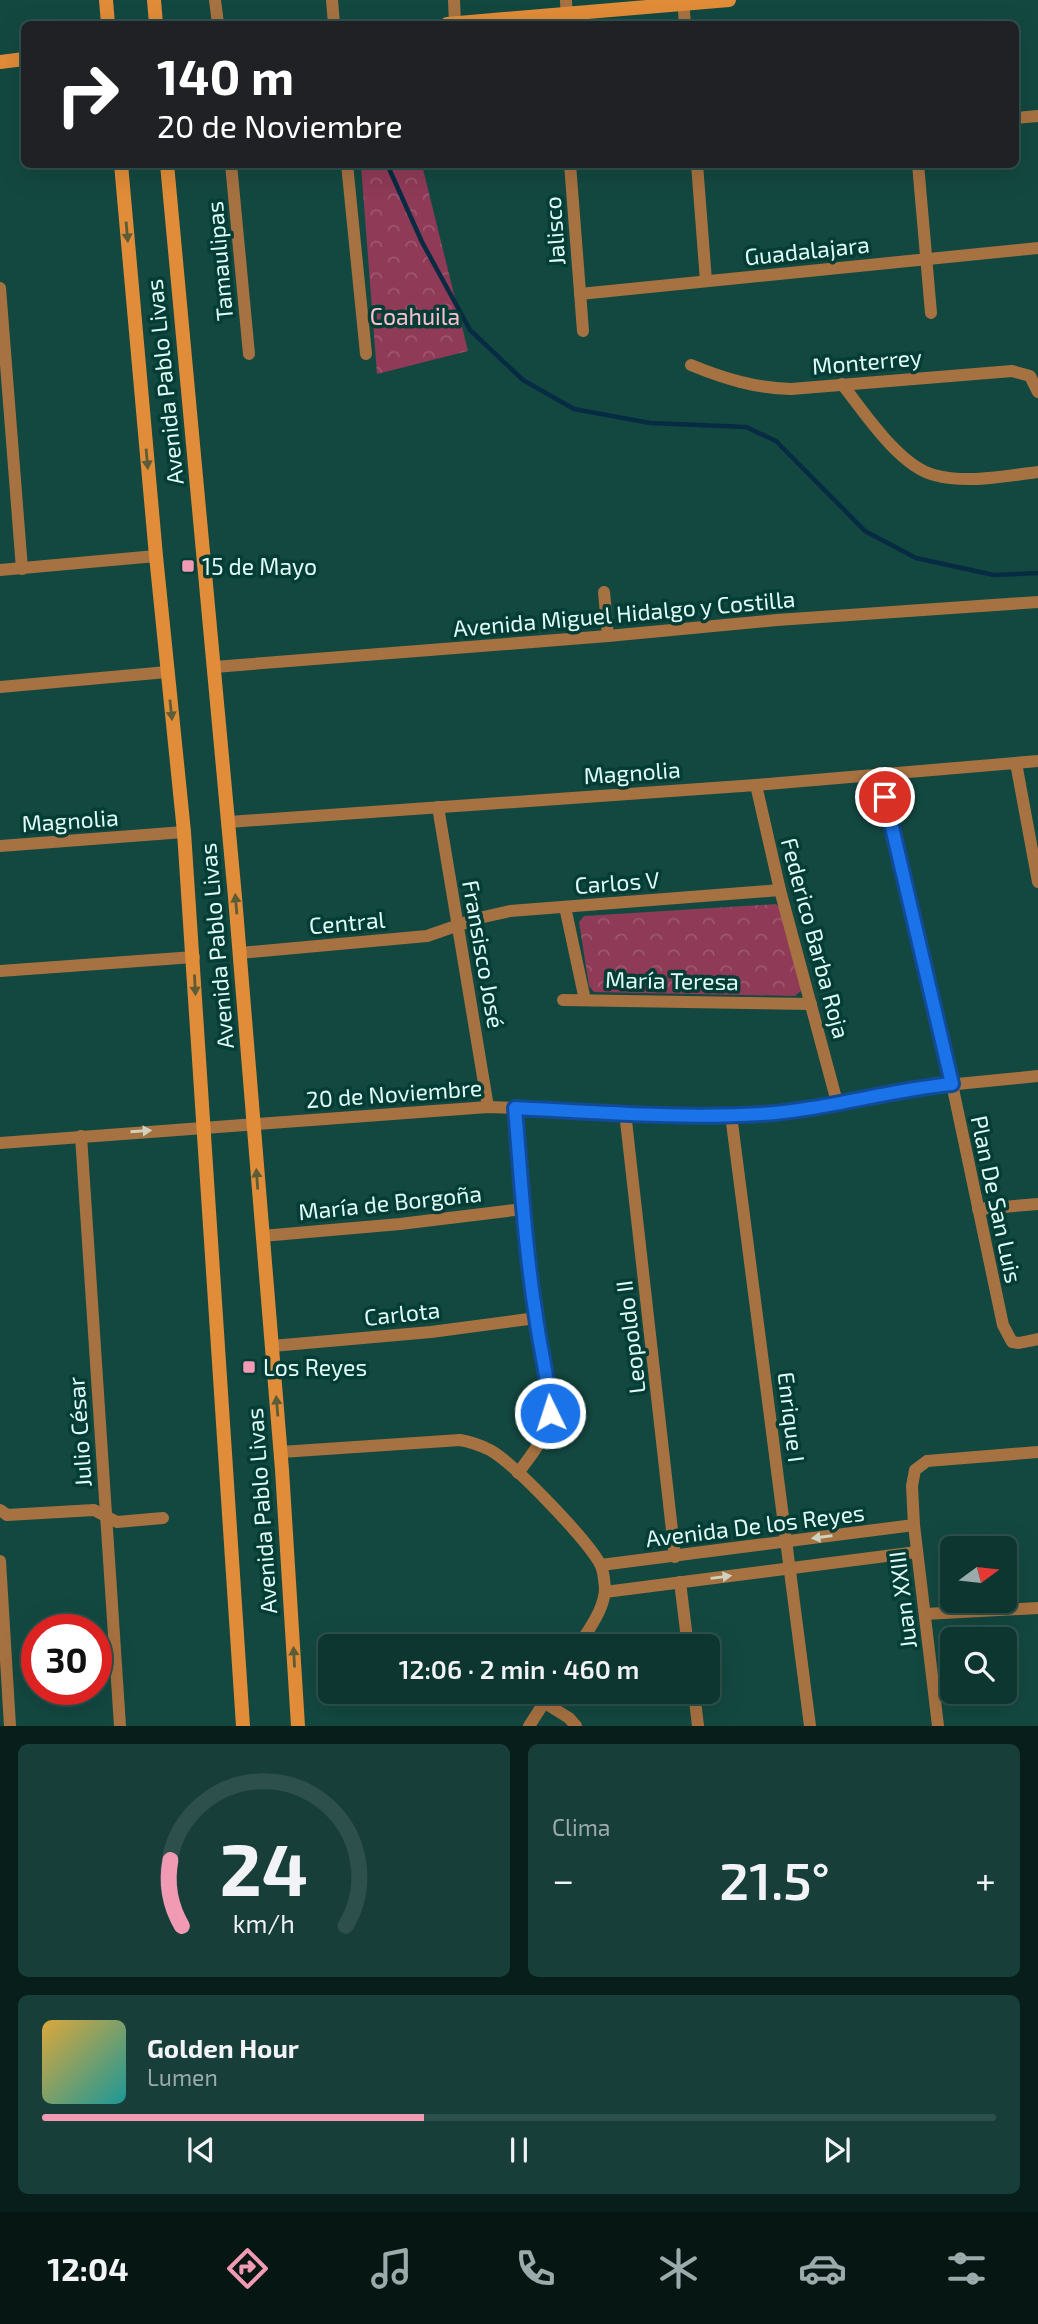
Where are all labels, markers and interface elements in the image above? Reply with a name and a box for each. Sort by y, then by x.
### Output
text: 140 m [157,46,294,105]
icon: right [42,49,133,140]
text: 20 de Noviembre [157,106,403,144]
street label: Jalisco [538,196,570,266]
street label: Tamaulipas [200,200,238,322]
one-way arrow [122,222,133,244]
street label: Guadalajara [743,230,871,270]
street label: Avenida Pablo Livas [139,278,189,486]
park label: Coahuila [370,302,460,330]
street label: Monterrey [811,342,923,380]
one-way arrow [142,448,153,470]
place label: 15 de Mayo [202,552,317,580]
marker: 15 de Mayo [180,558,196,574]
street label: Avenida Miguel Hidalgo y Costilla [452,584,796,642]
one-way arrow [166,699,177,721]
street label: Magnolia [583,755,681,789]
pin [855,767,915,827]
icon: arrive [866,778,904,816]
street label: Magnolia [21,803,119,837]
street label: Federico Barba Roja [776,835,856,1041]
street label: Avenida Pablo Livas [193,842,239,1050]
street label: Carlos V [574,865,660,899]
street label: Fransisco José [457,878,511,1030]
one-way arrow [230,892,241,914]
street label: Central [308,905,386,939]
street label: María Teresa [605,965,739,995]
one-way arrow [189,975,200,997]
street label: 20 de Noviembre [305,1073,483,1113]
street label: Plan De San Luis [966,1113,1028,1285]
one-way arrow [130,1125,152,1136]
one-way arrow [251,1168,262,1190]
street label: María de Borgoña [297,1178,483,1226]
street label: Leopoldo II [609,1279,651,1395]
street label: Carlota [363,1295,441,1331]
place label: Los Reyes [263,1353,367,1381]
marker: Los Reyes [241,1359,257,1375]
street label: Enrique I [773,1370,811,1464]
street label: Julio César [61,1376,97,1488]
position arrow [513,1376,587,1450]
one-way arrow [271,1395,282,1417]
street label: Avenida Pablo Livas [240,1407,282,1615]
street label: Avenida De los Reyes [644,1498,866,1552]
one-way arrow [811,1532,833,1543]
north arrow [940,1536,1017,1614]
map controls [940,1536,1017,1704]
street label: Juan XXIII [882,1550,922,1650]
one-way arrow [710,1571,732,1582]
speed limit sign: 30 [21,1614,112,1705]
button: search [940,1627,1017,1704]
one-way arrow [288,1646,299,1668]
text: 12:06 · 2 min · 460 m [399,1653,639,1684]
text: Clima [552,1813,610,1841]
text: 24 [220,1824,308,1912]
text: 21.5° [719,1848,830,1910]
text: − [552,1856,574,1902]
text: + [975,1856,996,1902]
text: km/h [233,1908,295,1938]
text: Golden Hour [147,2032,299,2063]
text: Lumen [147,2063,218,2091]
icon: previous [182,2131,220,2169]
icon: pause [500,2131,538,2169]
icon: next [818,2131,856,2169]
icon: directions [223,2244,272,2293]
icon: music [367,2244,416,2293]
icon: phone [511,2244,560,2293]
icon: climate [654,2244,703,2293]
icon: car [798,2244,847,2293]
icon: filters [942,2244,991,2293]
text: 12:04 [47,2249,129,2287]

